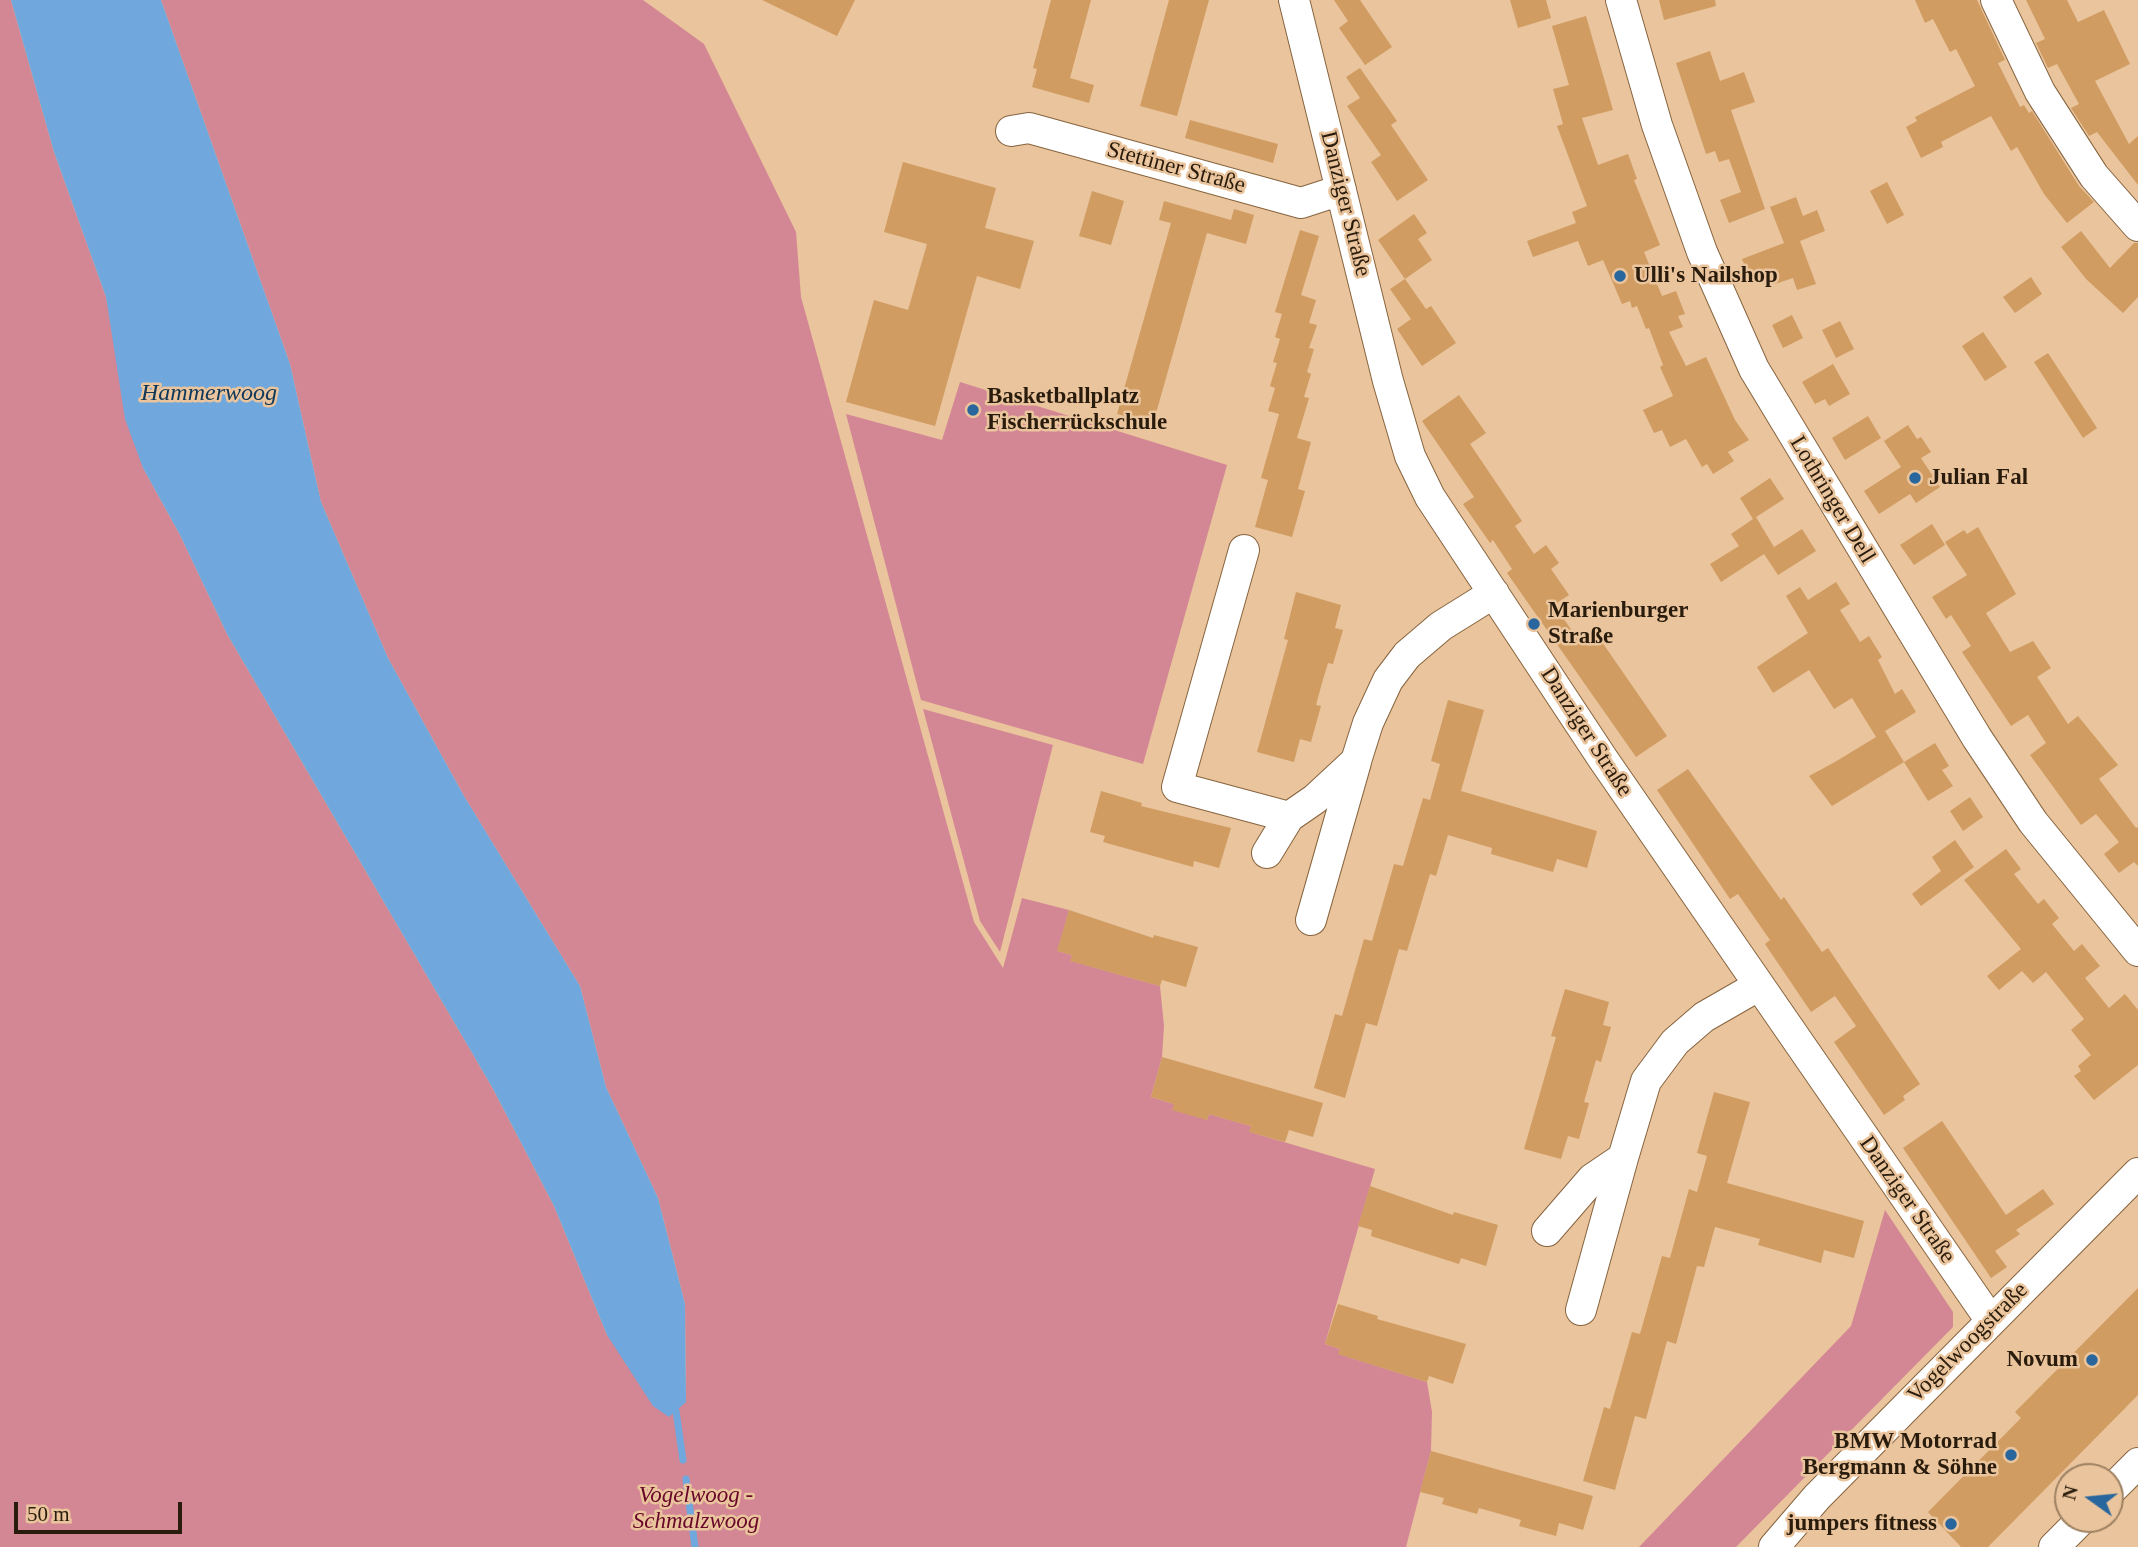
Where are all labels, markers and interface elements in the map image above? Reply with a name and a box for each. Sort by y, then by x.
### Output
street label: Danziger Straße [1314,128,1376,280]
street label: Stettiner Straße [1104,136,1248,200]
place label: Ulli's Nailshop [1634,262,1778,290]
marker: Ulli's Nailshop [1612,268,1628,284]
water label: Hammerwoog [141,380,277,408]
place label: Basketballplatz Fischerrückschule [987,383,1167,437]
marker: Basketballplatz Fischerrückschule [965,402,981,418]
street label: Lothringer Dell [1783,431,1881,569]
place label: Julian Fal [1929,464,2028,492]
marker: Julian Fal [1907,470,1923,486]
place label: Marienburger Straße [1548,597,1689,651]
marker: Marienburger Straße [1526,616,1542,632]
street label: Danziger Straße [1534,662,1638,802]
street label: Danziger Straße [1853,1131,1961,1269]
street label: Vogelwoogstraße [1902,1277,2034,1409]
place label: Novum [2006,1346,2078,1374]
marker: Novum [2084,1352,2100,1368]
place label: BMW Motorrad Bergmann & Söhne [1803,1428,1997,1482]
marker: BMW Motorrad Bergmann & Söhne [2003,1447,2019,1463]
north arrow [2054,1463,2124,1533]
park label: Vogelwoog - Schmalzwoog [633,1482,759,1536]
text: N [2058,1484,2082,1502]
scale bar [18,1488,186,1532]
text: 50 m [27,1502,70,1526]
place label: jumpers fitness [1787,1510,1937,1538]
marker: jumpers fitness [1943,1516,1959,1532]

